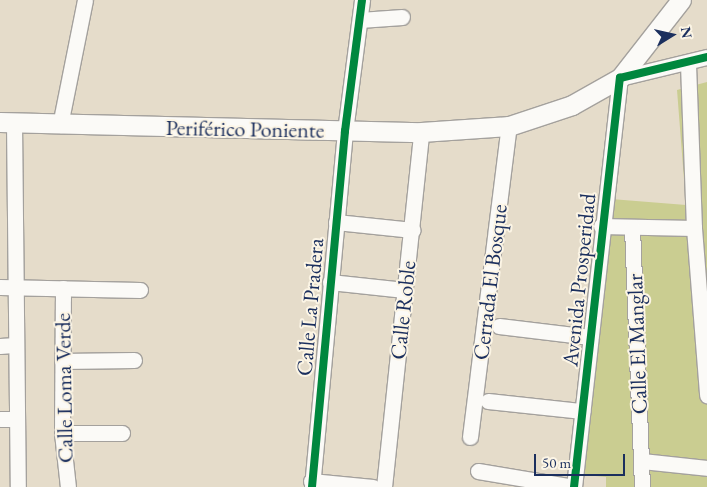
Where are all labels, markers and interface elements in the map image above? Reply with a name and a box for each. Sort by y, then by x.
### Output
north arrow [647,10,697,60]
text: N [677,25,697,40]
street label: Periférico Poniente [166,114,324,144]
street label: Avenida Prosperidad [557,192,601,368]
street label: Cerrada El Bosque [467,203,513,361]
street label: Calle La Pradera [291,237,329,377]
street label: Calle Roble [385,259,421,361]
street label: Calle El Manglar [621,273,653,415]
street label: Calle Loma Verde [49,313,79,463]
scale bar [537,444,628,476]
text: 50 m [542,453,571,472]

